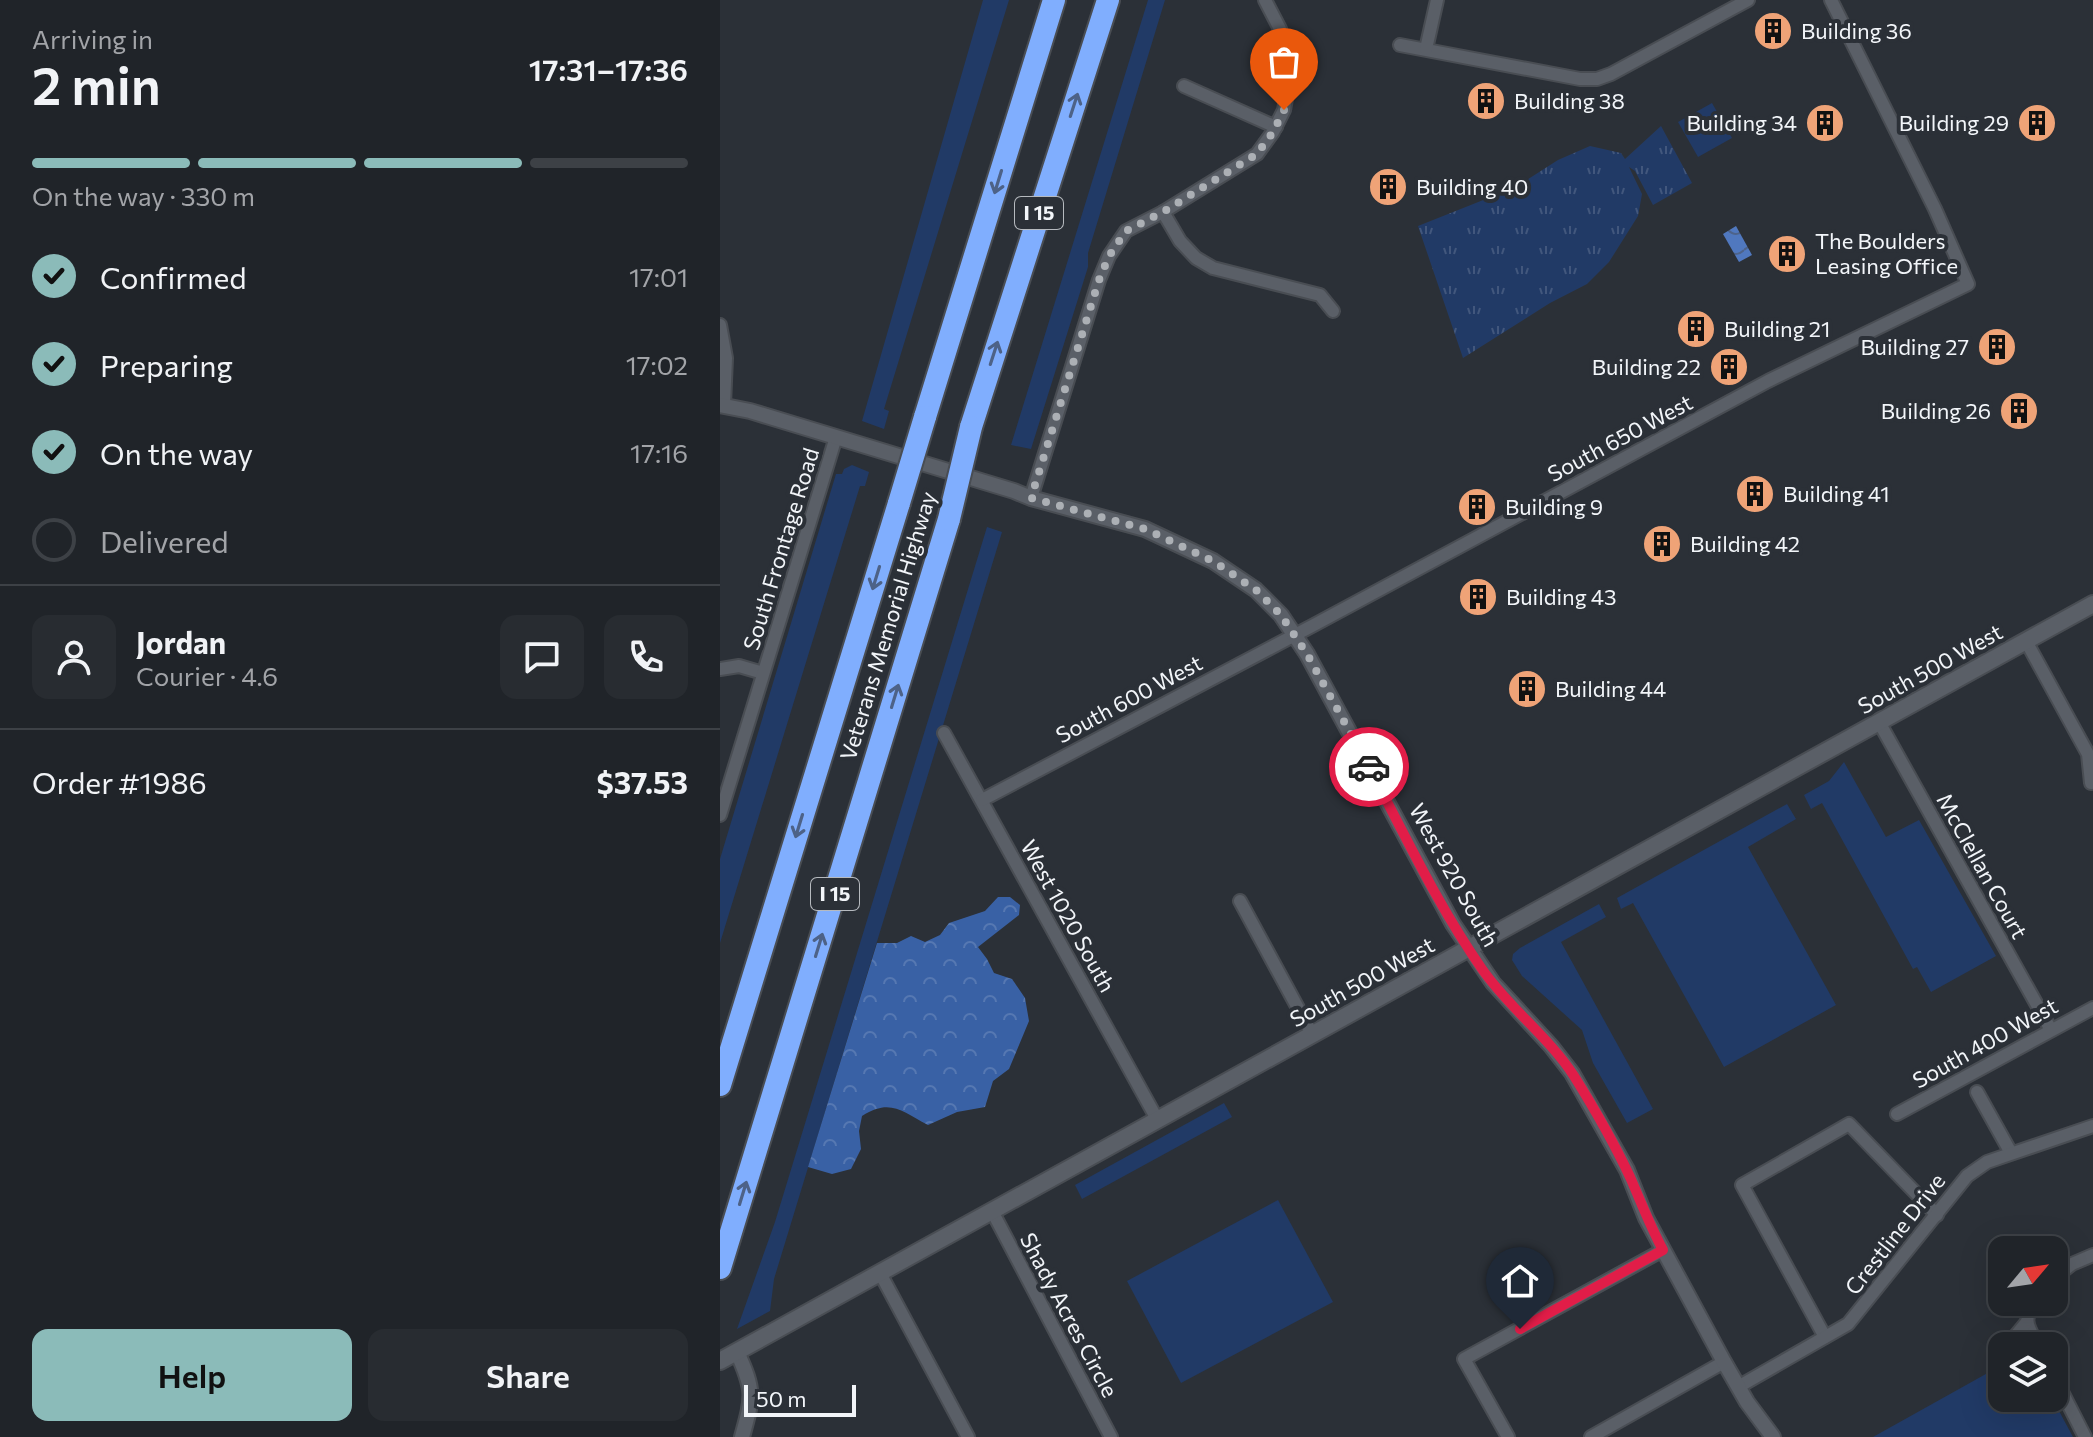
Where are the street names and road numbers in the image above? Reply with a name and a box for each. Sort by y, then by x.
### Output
road number: I 15 [1015,197,1063,229]
street label: South 650 West [1543,388,1697,487]
street label: South Frontage Road [737,444,824,653]
street label: Veterans Memorial Highway [834,488,941,763]
street label: South 500 West [1853,618,2007,719]
street label: South 600 West [1051,649,1207,748]
street label: McClellan Court [1931,788,2034,943]
street label: West 920 South [1404,798,1505,951]
street label: West 1020 South [1015,835,1121,997]
road number: I 15 [811,878,859,910]
street label: South 500 West [1285,931,1439,1032]
street label: South 400 West [1907,992,2062,1094]
street label: Crestline Drive [1839,1168,1950,1300]
street label: Shady Acres Circle [1015,1228,1124,1402]

